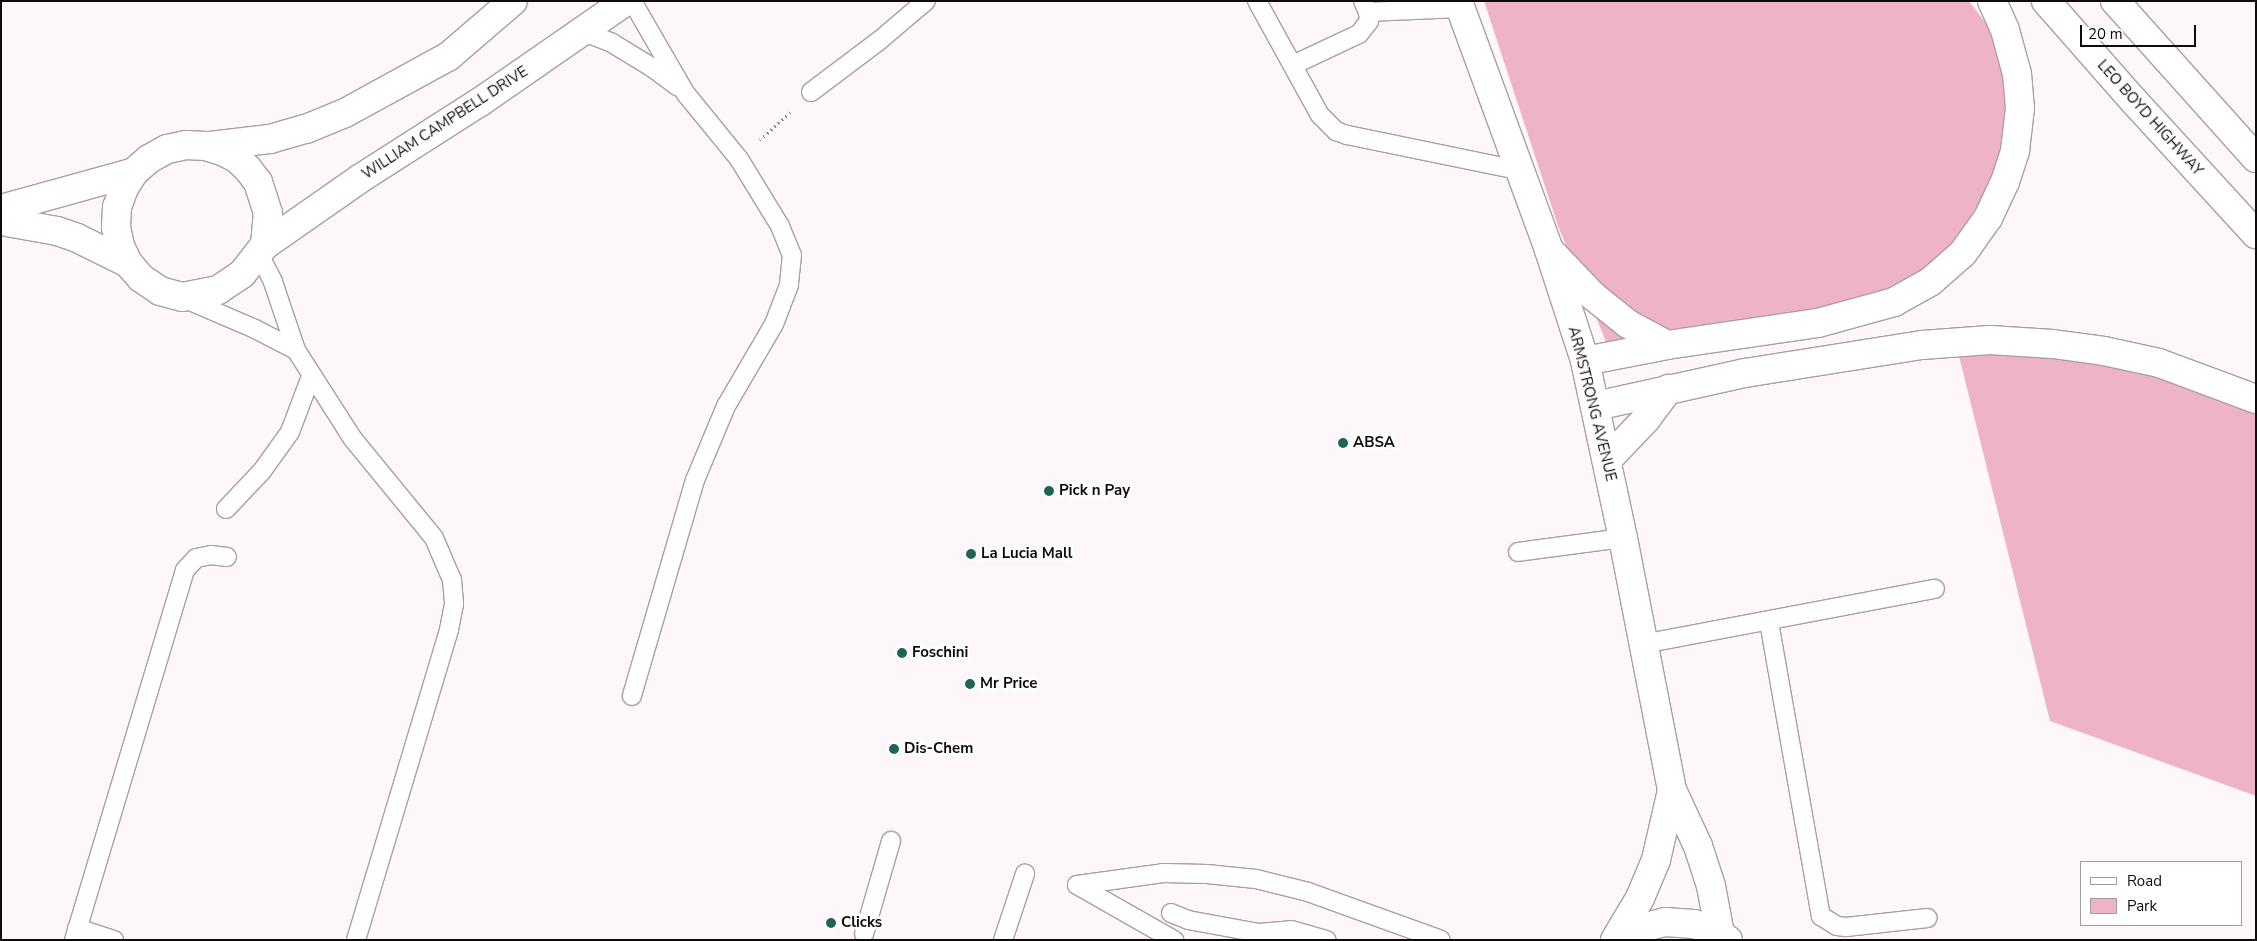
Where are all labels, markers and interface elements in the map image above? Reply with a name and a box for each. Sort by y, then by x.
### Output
scale bar [2082,15,2198,47]
text: 20 m [2088,24,2123,44]
street label: LEO BOYD HIGHWAY [2093,56,2207,180]
street label: WILLIAM CAMPBELL DRIVE [359,63,531,183]
street label: ARMSTRONG AVENUE [1564,325,1620,483]
place label: ABSA [1353,434,1395,452]
marker: ABSA [1337,437,1349,449]
place label: Pick n Pay [1059,482,1130,500]
marker: Pick n Pay [1043,485,1055,497]
place label: La Lucia Mall [981,545,1073,563]
marker: La Lucia Mall [965,548,977,560]
place label: Foschini [912,644,968,662]
marker: Foschini [896,647,908,659]
place label: Mr Price [980,675,1037,693]
marker: Mr Price [964,678,976,690]
place label: Dis-Chem [904,740,973,758]
marker: Dis-Chem [888,743,900,755]
legend [2080,861,2242,926]
text: Road [2127,871,2162,891]
text: Park [2127,896,2157,916]
place label: Clicks [841,914,882,932]
marker: Clicks [825,917,837,929]

